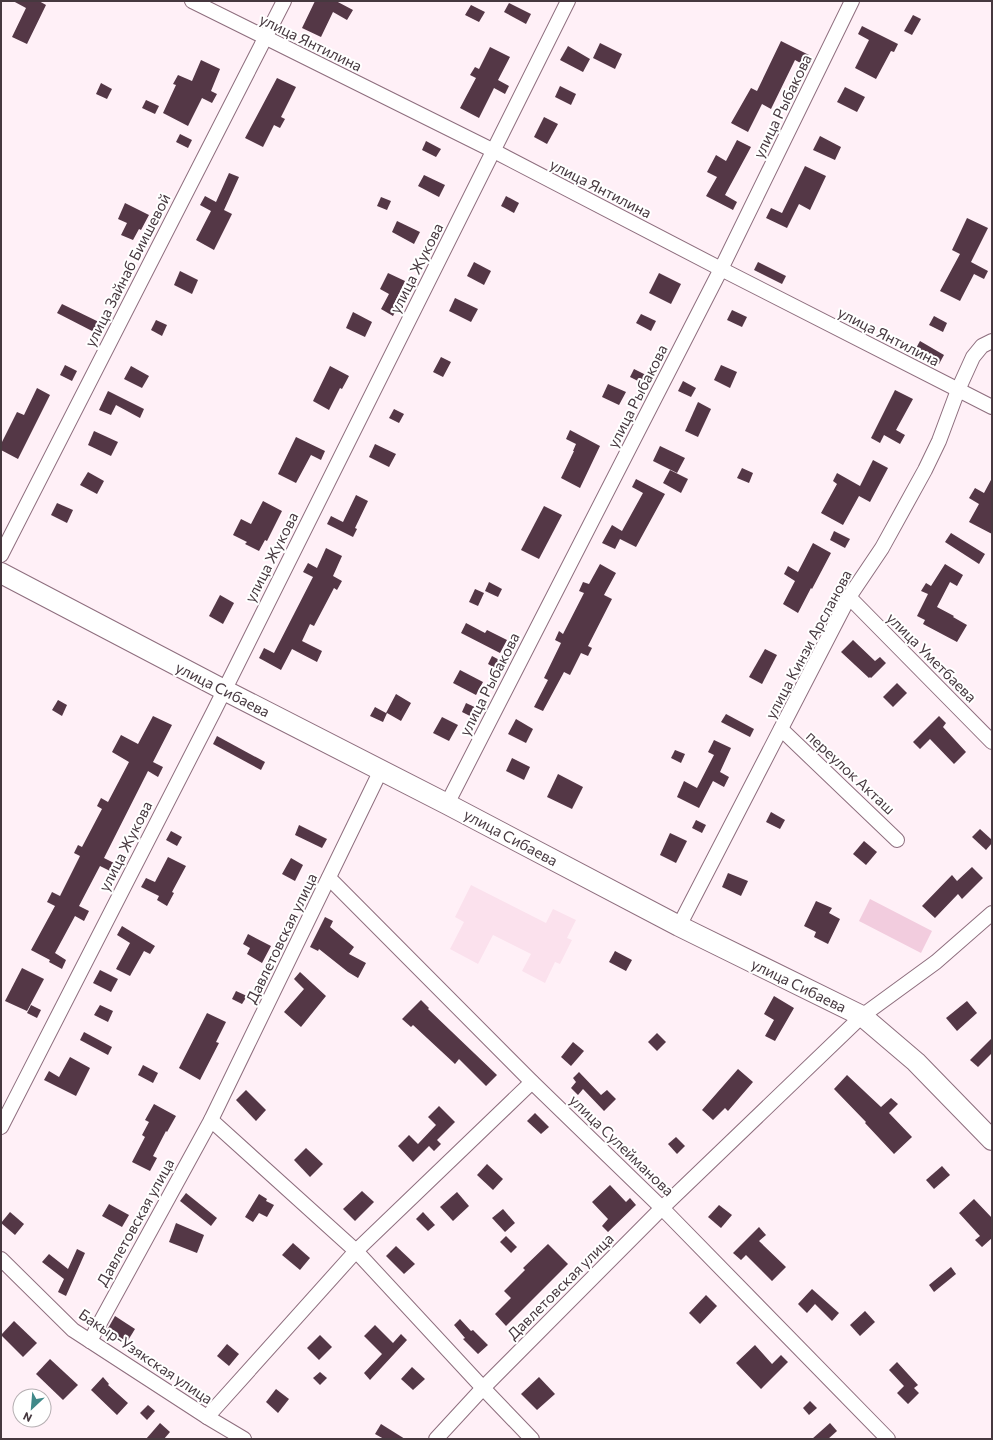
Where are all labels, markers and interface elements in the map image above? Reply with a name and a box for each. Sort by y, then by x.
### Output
street label: улица Янтилина [257,9,365,75]
street label: улица Рыбакова [749,51,815,161]
street label: улица Янтилина [547,155,655,221]
street label: улица Зайнаб Биишевой [80,190,174,350]
street label: улица Жукова [386,220,446,316]
street label: улица Янтилина [835,303,943,369]
street label: улица Рыбакова [603,341,671,451]
street label: улица Жукова [241,509,301,605]
street label: улица Кинзи Арсланова [761,566,855,722]
street label: улица Уметбаева [883,608,981,706]
street label: улица Рыбакова [455,629,523,739]
street label: улица Сибаева [173,658,273,720]
street label: переулок Акташ [803,726,899,818]
street label: улица Жукова [95,798,155,894]
street label: улица Сибаева [461,805,561,869]
street label: Давлетовская улица [242,870,320,1006]
street label: улица Сибаева [749,954,849,1016]
street label: улица Сулейманова [566,1091,678,1199]
street label: Давлетовская улица [92,1155,178,1289]
street label: Давлетовская улица [503,1229,617,1343]
street label: Бакыр-Узякская улица [76,1305,216,1407]
north arrow [12,1388,52,1428]
text: N [21,1410,34,1425]

